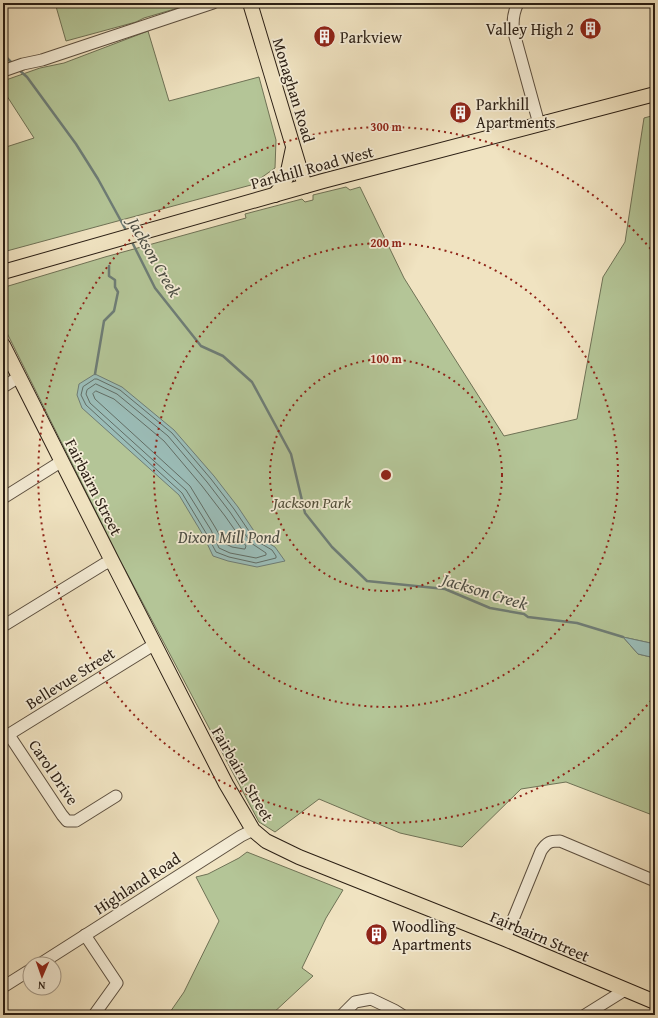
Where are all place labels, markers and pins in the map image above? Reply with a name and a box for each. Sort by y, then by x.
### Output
building icon: Valley High 2 [577,16,603,42]
place label: Valley High 2 [486,17,574,41]
building icon: Parkview [311,24,337,50]
place label: Parkview [340,25,403,49]
place label: Parkhill Apartments [476,92,556,134]
building icon: Parkhill Apartments [447,100,473,126]
centre of rings [379,468,393,482]
place label: Woodling Apartments [392,914,472,956]
building icon: Woodling Apartments [364,922,390,948]

